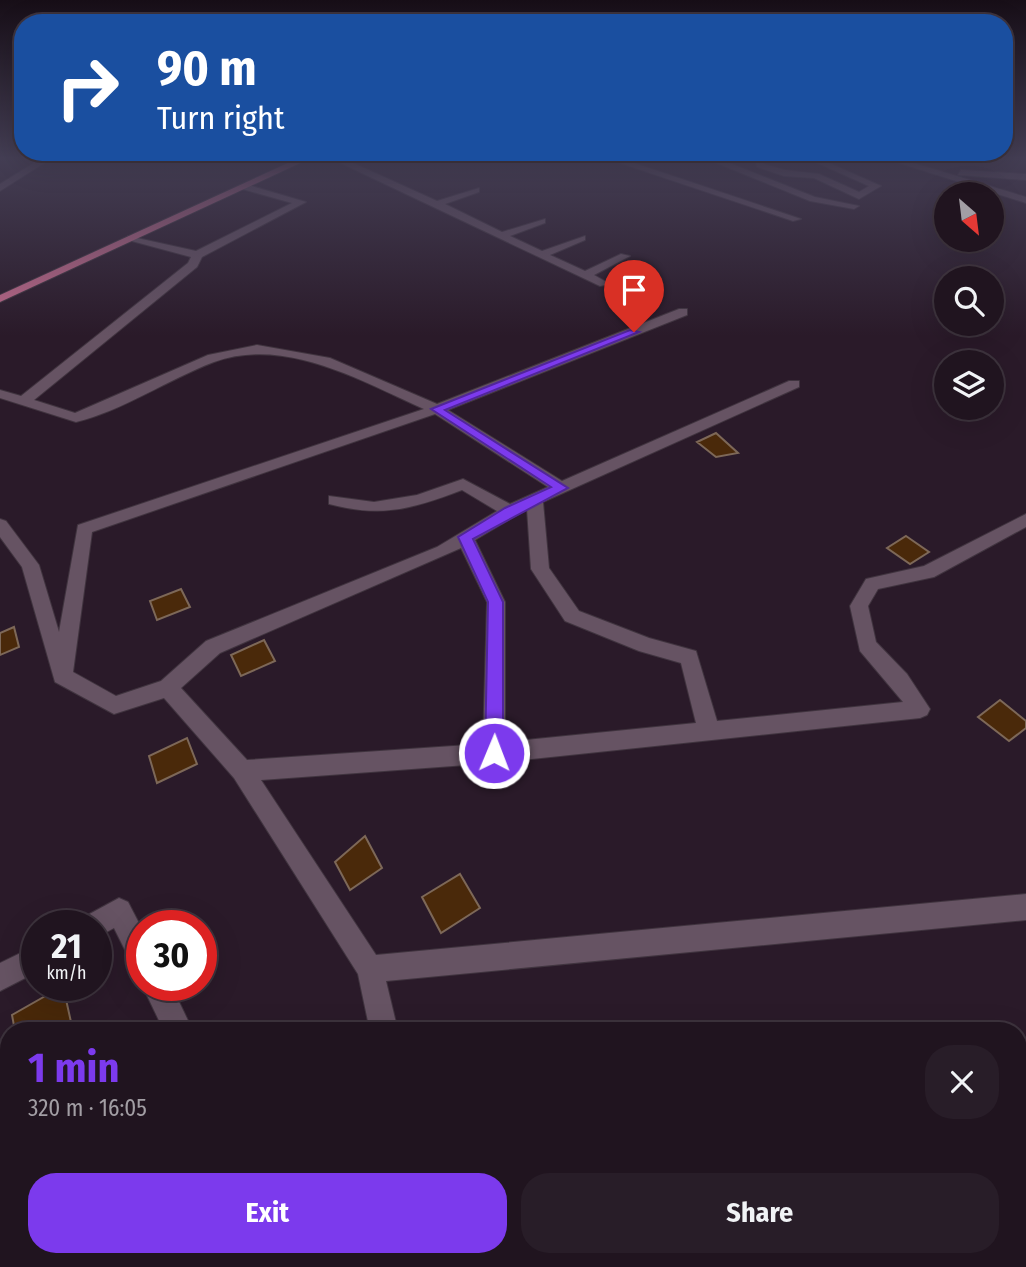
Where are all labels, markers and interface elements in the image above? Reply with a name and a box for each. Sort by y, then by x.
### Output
text: 90 m [157,39,257,98]
icon: right [42,42,133,133]
text: Turn right [157,99,284,137]
north arrow [934,182,1004,252]
map controls [934,182,1004,420]
pin [604,260,664,332]
button: search [934,266,1004,336]
icon: arrive [615,271,653,309]
button: layers [934,350,1004,420]
position arrow [457,716,531,790]
speed limit sign: 30 [126,910,217,1001]
text: 21 [51,925,82,967]
text: km/h [46,962,87,984]
text: 1 min [28,1043,119,1093]
button: close [925,1045,999,1119]
text: 320 m · 16:05 [28,1094,147,1122]
button: Exit [28,1173,507,1253]
button: Share [521,1173,999,1253]

